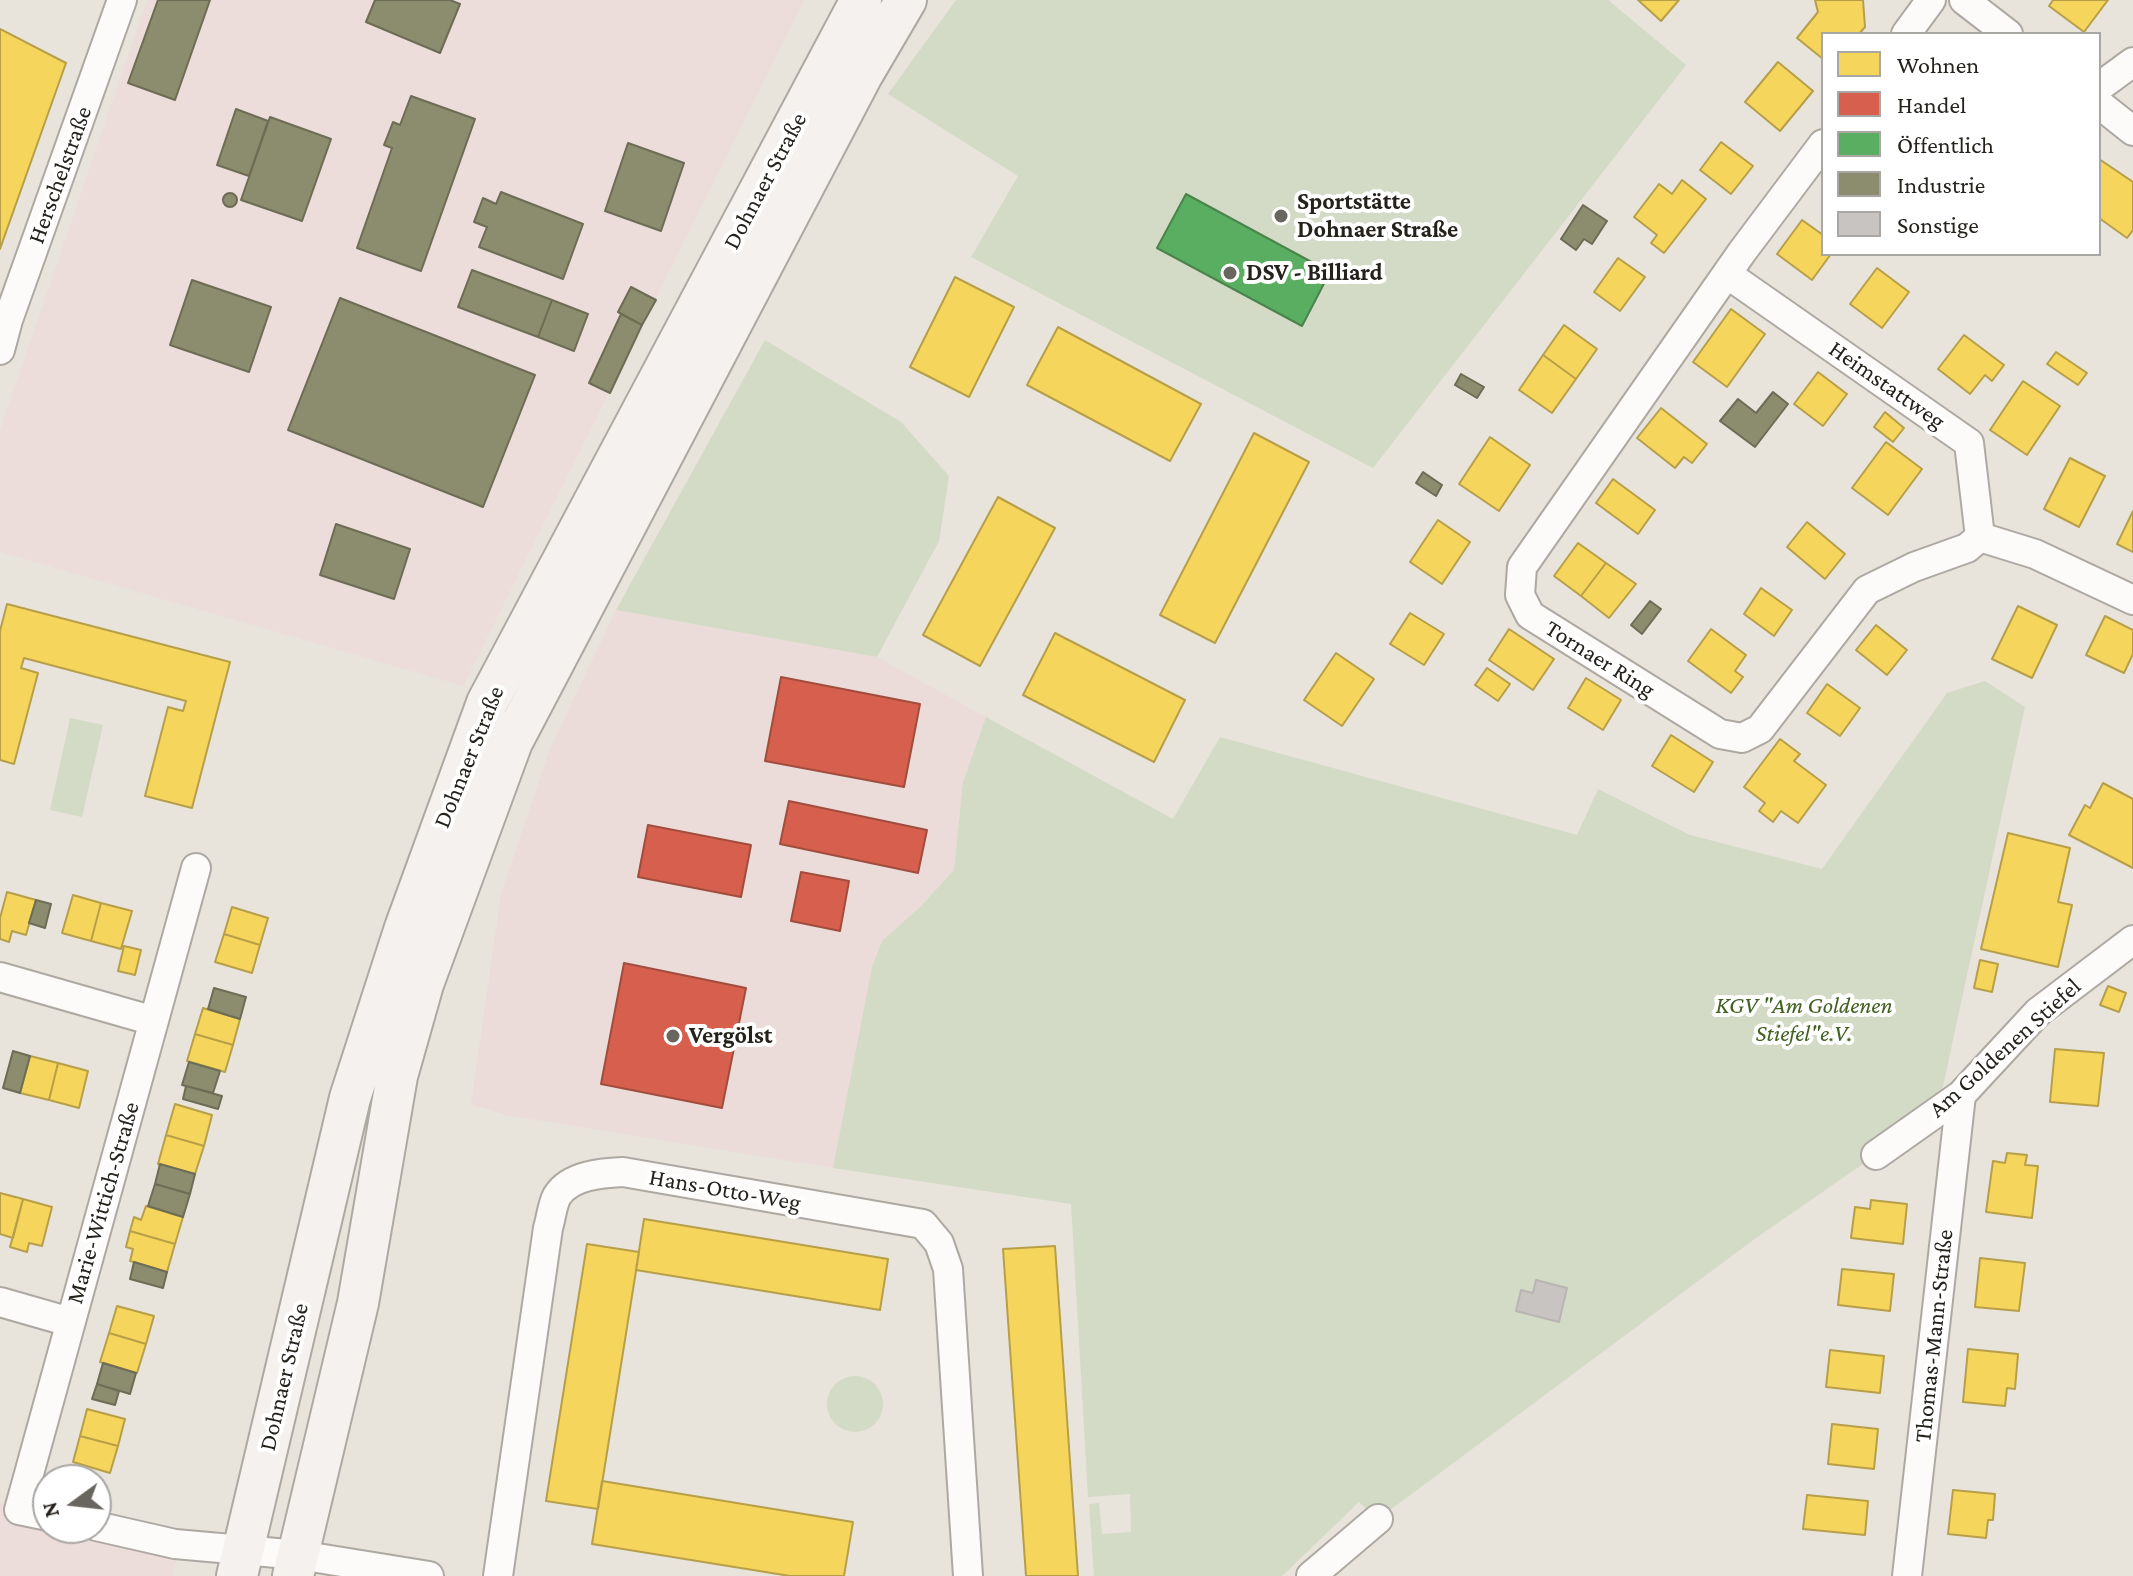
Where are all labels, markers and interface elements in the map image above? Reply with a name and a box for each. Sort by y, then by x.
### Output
legend [1821,32,2101,256]
text: Wohnen [1897,51,1979,78]
text: Handel [1897,91,1966,118]
street label: Herschelstraße [22,102,98,248]
street label: Dohnaer Straße [717,108,813,254]
text: Öffentlich [1897,131,1994,158]
text: Industrie [1897,171,1985,198]
place label: Sportstätte Dohnaer Straße [1297,188,1458,244]
marker: Sportstätte Dohnaer Straße [1272,207,1290,225]
text: Sonstige [1897,211,1979,238]
place label: DSV - Billiard [1246,259,1383,287]
marker: DSV - Billiard [1221,264,1239,282]
street label: Heimstattweg [1823,334,1951,436]
street label: Tornaer Ring [1540,614,1660,704]
street label: Dohnaer Straße [427,682,511,832]
street label: Am Goldenen Stiefel [1923,972,2087,1124]
park label: KGV "Am Goldenen Stiefel"e.V. [1715,992,1893,1048]
place label: Vergölst [689,1022,772,1050]
marker: Vergölst [664,1027,682,1045]
street label: Marie-Wittich-Straße [60,1099,146,1307]
street label: Hans-Otto-Weg [647,1162,803,1218]
street label: Thomas-Mann-Straße [1908,1228,1960,1444]
street label: Dohnaer Straße [253,1300,315,1454]
north arrow [32,1464,112,1544]
text: N [36,1499,64,1520]

